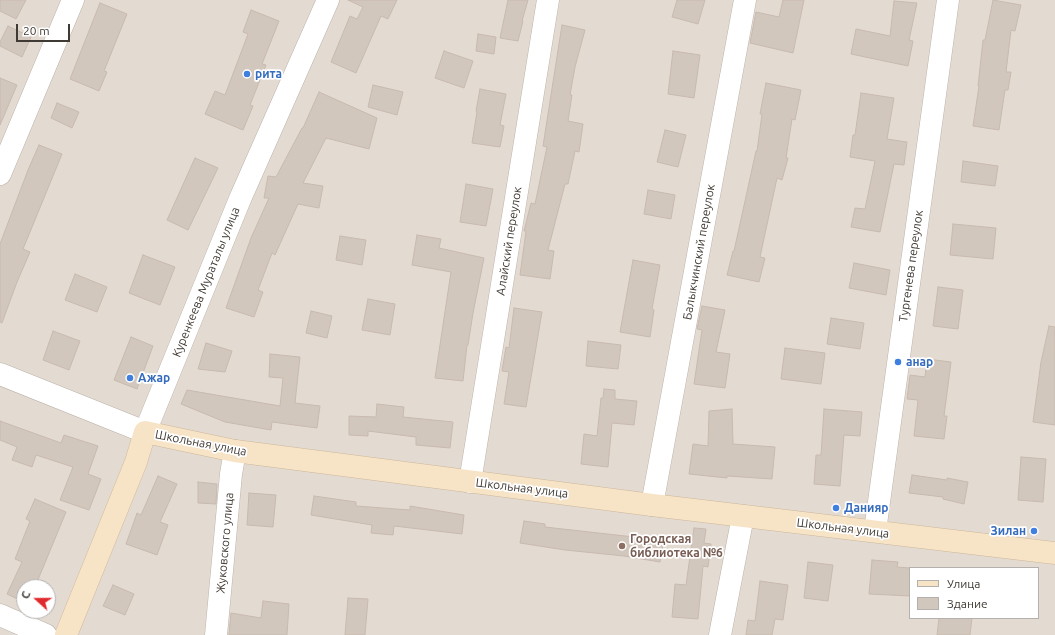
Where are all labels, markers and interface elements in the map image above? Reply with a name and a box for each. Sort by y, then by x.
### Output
scale bar [18,16,72,42]
text: 20 m [23,24,50,37]
place label: рита [255,67,282,81]
marker: рита [242,69,252,79]
street label: Балыкчинский переулок [680,183,718,321]
street label: Алайский переулок [493,186,525,296]
street label: Куренкеева Мураталы улица [169,205,243,359]
street label: Тургенева переулок [896,209,926,323]
place label: анар [906,355,933,369]
marker: анар [893,357,903,367]
place label: Ажар [138,371,170,385]
marker: Ажар [125,373,135,383]
street label: Школьная улица [154,427,248,459]
street label: Школьная улица [475,475,569,501]
street label: Жуковского улица [213,492,237,594]
place label: Данияр [844,501,889,515]
marker: Данияр [831,503,841,513]
street label: Школьная улица [796,515,890,541]
place label: Зилан [990,524,1026,538]
marker: Зилан [1029,526,1039,536]
place label: Городская библиотека №6 [630,532,723,560]
marker: Городская библиотека №6 [617,541,627,551]
legend [909,567,1039,619]
text: Улица [947,577,980,590]
north arrow [16,579,56,619]
text: С [19,590,33,600]
text: Здание [947,597,988,610]

